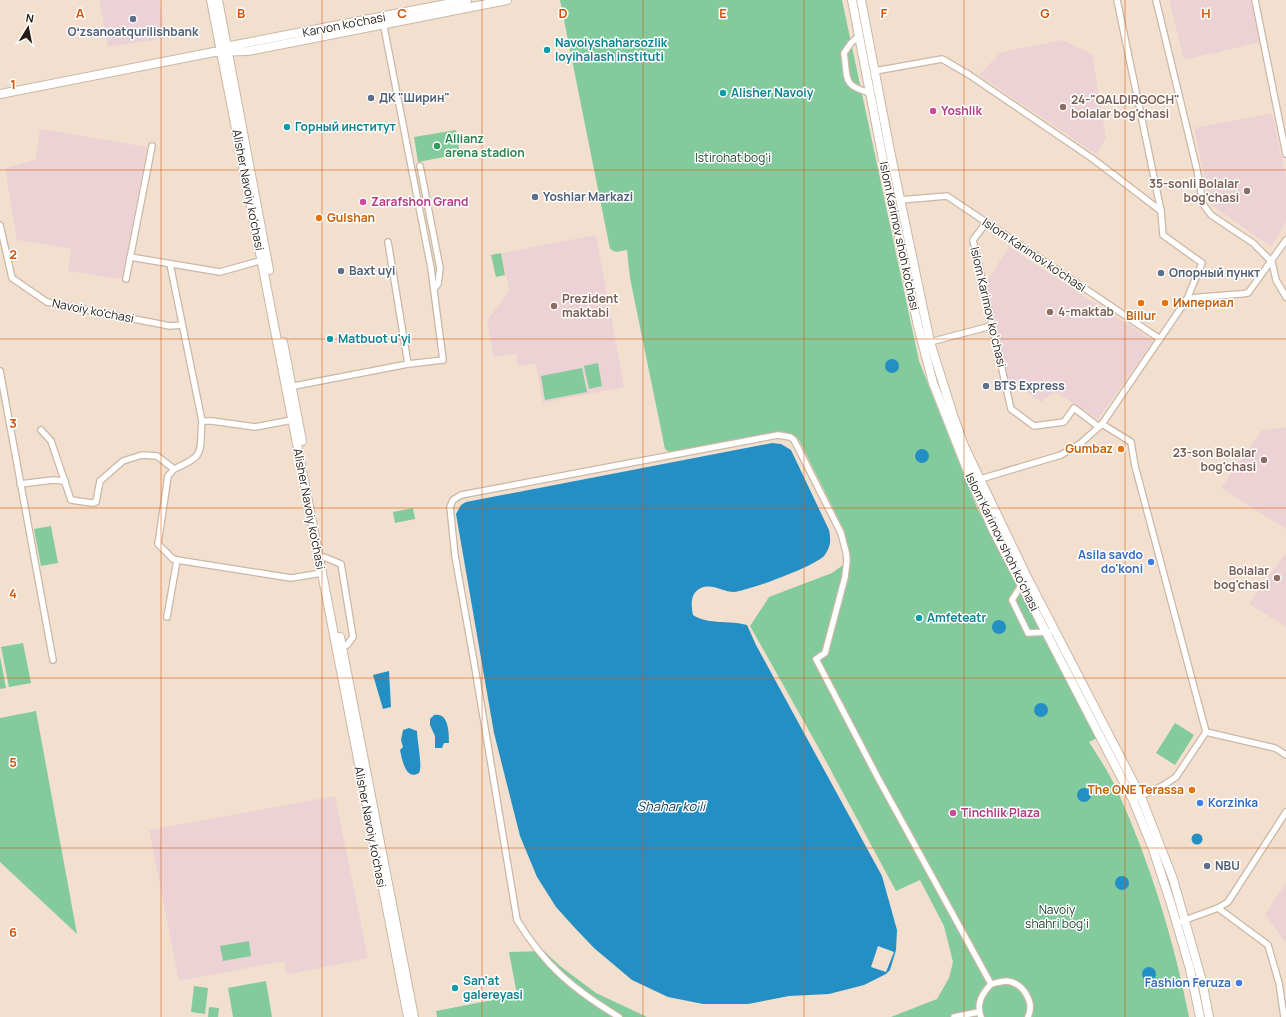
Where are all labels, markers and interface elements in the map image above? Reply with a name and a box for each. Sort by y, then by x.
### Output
text: A [76,4,85,22]
text: B [237,4,245,22]
text: C [397,4,407,22]
text: D [558,4,568,22]
text: E [719,4,727,22]
text: F [881,4,888,22]
text: G [1040,4,1050,22]
text: H [1201,4,1211,22]
north arrow [8,8,48,48]
street label: Karvon ko'chasi [301,8,387,41]
text: N [25,10,35,26]
marker: Oʻzsanoatqurilishbank [128,14,138,24]
place label: Oʻzsanoatqurilishbank [67,23,199,40]
place label: Navoiyshaharsozlik loyihalash instituti [555,34,668,65]
marker: Navoiyshaharsozlik loyihalash instituti [542,45,552,55]
text: 1 [10,75,16,93]
place label: Alisher Navoiy [731,84,814,101]
marker: Alisher Navoiy [718,88,728,98]
place label: ДК "Ширин" [379,89,450,106]
place label: 24-"QALDIRGOCH" bolalar bog'chasi [1071,91,1180,122]
marker: ДК "Ширин" [366,93,376,103]
place label: Yoshlik [941,102,982,119]
marker: 24-"QALDIRGOCH" bolalar bog'chasi [1058,102,1068,112]
marker: Yoshlik [928,106,938,116]
place label: Горный институт [295,118,397,135]
marker: Горный институт [282,122,292,132]
street label: Alisher Navoiy ko'chasi [228,128,269,252]
place label: Allianz arena stadion [445,130,525,161]
marker: Allianz arena stadion [432,141,442,151]
park label: Istirohat bog'i [695,149,771,166]
street label: Islom Karimov shoh ko'chasi [875,160,924,312]
place label: 35-sonli Bolalar bog'chasi [1149,175,1239,206]
marker: 35-sonli Bolalar bog'chasi [1242,186,1252,196]
place label: Yoshlar Markazi [543,188,633,205]
marker: Yoshlar Markazi [530,192,540,202]
place label: Zarafshon Grand [371,193,468,210]
marker: Zarafshon Grand [358,197,368,207]
place label: Gulshan [327,209,375,226]
marker: Gulshan [314,213,324,223]
street label: Islom Karimov ko'chasi [979,213,1090,296]
text: 2 [9,245,17,263]
street label: Islom Karimov ko‘chasi [966,245,1011,369]
place label: Baxt uyi [349,262,395,279]
place label: Опорный пункт [1169,264,1261,281]
marker: Baxt uyi [336,266,346,276]
marker: Опорный пункт [1156,268,1166,278]
place label: Prezident maktabi [562,290,618,321]
street label: Navoiy ko'chasi [51,294,135,327]
place label: Империал [1173,294,1234,311]
marker: Billur [1136,298,1146,308]
marker: Империал [1160,298,1170,308]
marker: Prezident maktabi [549,301,559,311]
place label: 4-maktab [1058,303,1114,320]
marker: 4-maktab [1045,307,1055,317]
place label: Billur [1126,307,1156,324]
place label: Matbuot u'yi [338,330,411,347]
marker: Matbuot u'yi [325,334,335,344]
place label: BTS Express [994,377,1065,394]
marker: BTS Express [981,381,991,391]
text: 3 [9,414,17,432]
place label: Gumbaz [1065,440,1113,457]
marker: Gumbaz [1116,444,1126,454]
place label: 23-son Bolalar bog'chasi [1173,444,1256,475]
street label: Alisher Navoiy ko'chasi [289,447,330,571]
marker: 23-son Bolalar bog'chasi [1259,455,1269,465]
street label: Islom Karimov shoh ko'chasi [962,470,1043,614]
place label: Asila savdo do'koni [1078,546,1143,577]
marker: Asila savdo do'koni [1146,557,1156,567]
place label: Bolalar bog'chasi [1214,562,1269,593]
marker: Bolalar bog'chasi [1272,573,1282,583]
text: 4 [9,584,17,602]
place label: Amfeteatr [927,609,986,626]
marker: Amfeteatr [914,613,924,623]
text: 5 [9,753,17,771]
street label: Alisher Navoiy ko'chasi [350,765,391,889]
place label: The ONE Terassa [1088,781,1184,798]
marker: The ONE Terassa [1187,785,1197,795]
place label: Korzinka [1208,794,1258,811]
water label: Shahar ko'li [637,797,707,815]
marker: Korzinka [1195,798,1205,808]
place label: Tinchlik Plaza [961,804,1040,821]
marker: Tinchlik Plaza [948,808,958,818]
place label: NBU [1215,857,1240,874]
marker: NBU [1202,861,1212,871]
park label: Navoiy shahri bog'i [1025,901,1089,932]
text: 6 [9,923,17,941]
place label: San'at galereyasi [463,972,523,1003]
place label: Fashion Feruza [1145,974,1231,991]
marker: Fashion Feruza [1234,978,1244,988]
marker: San'at galereyasi [450,983,460,993]

